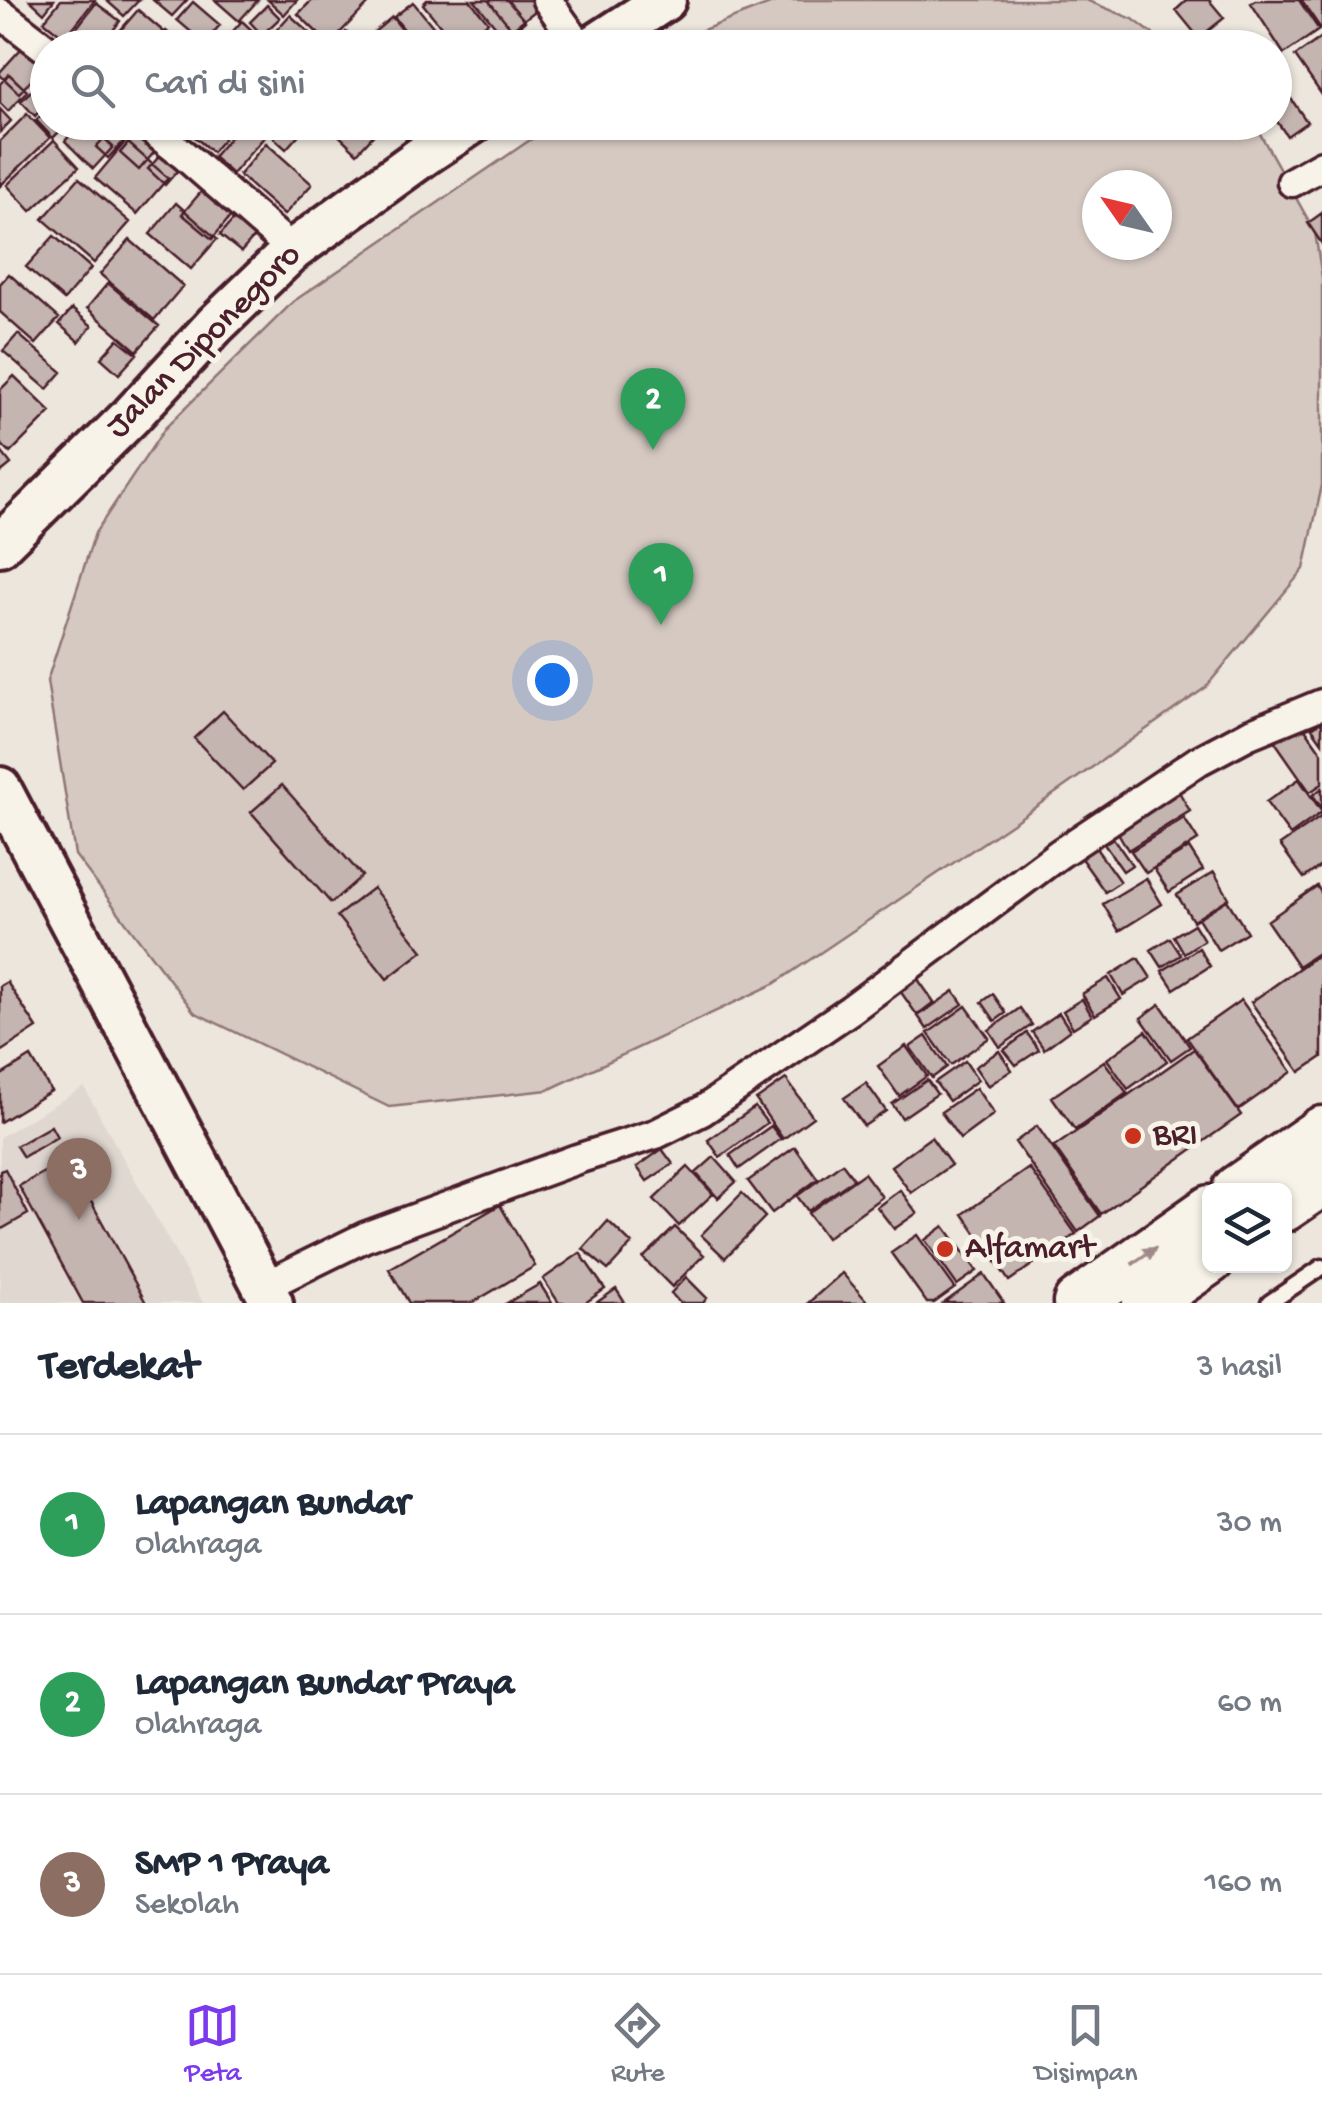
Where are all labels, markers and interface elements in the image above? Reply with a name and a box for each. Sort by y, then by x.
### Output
search box [30,30,1292,140]
icon: search [65,58,120,113]
text: Cari di sini [145,63,305,107]
north arrow [1082,170,1172,260]
street label: Jalan Diponegoro [99,236,311,448]
pin: 2 [620,368,686,450]
pin: 1 [628,542,694,625]
your location [527,655,578,706]
place label: BRI [1152,1116,1198,1157]
marker: BRI [1122,1125,1144,1147]
pin: 3 [46,1138,112,1220]
map controls [1202,1183,1292,1273]
button: layers [1202,1183,1292,1273]
place label: Alfamart [965,1229,1097,1270]
marker: Alfamart [934,1238,956,1260]
one-way arrow [1130,1247,1157,1267]
text: Terdekat [40,1344,198,1393]
text: 3 hasil [1197,1349,1282,1387]
text: Lapangan Bundar [135,1483,410,1527]
text: 1 [66,1505,79,1543]
text: 30 m [1217,1505,1282,1543]
text: Olahraga [135,1527,261,1565]
text: Lapangan Bundar Praya [135,1663,514,1707]
text: 2 [65,1685,80,1723]
text: 60 m [1217,1685,1282,1723]
text: Olahraga [135,1707,261,1745]
text: SMP 1 Praya [135,1843,329,1887]
text: 3 [64,1865,81,1903]
text: 160 m [1204,1865,1282,1903]
text: Sekolah [135,1887,239,1925]
tab: Peta [184,1998,241,2091]
tab: Rute [610,1998,665,2091]
tab: Disimpan [1034,1998,1138,2091]

